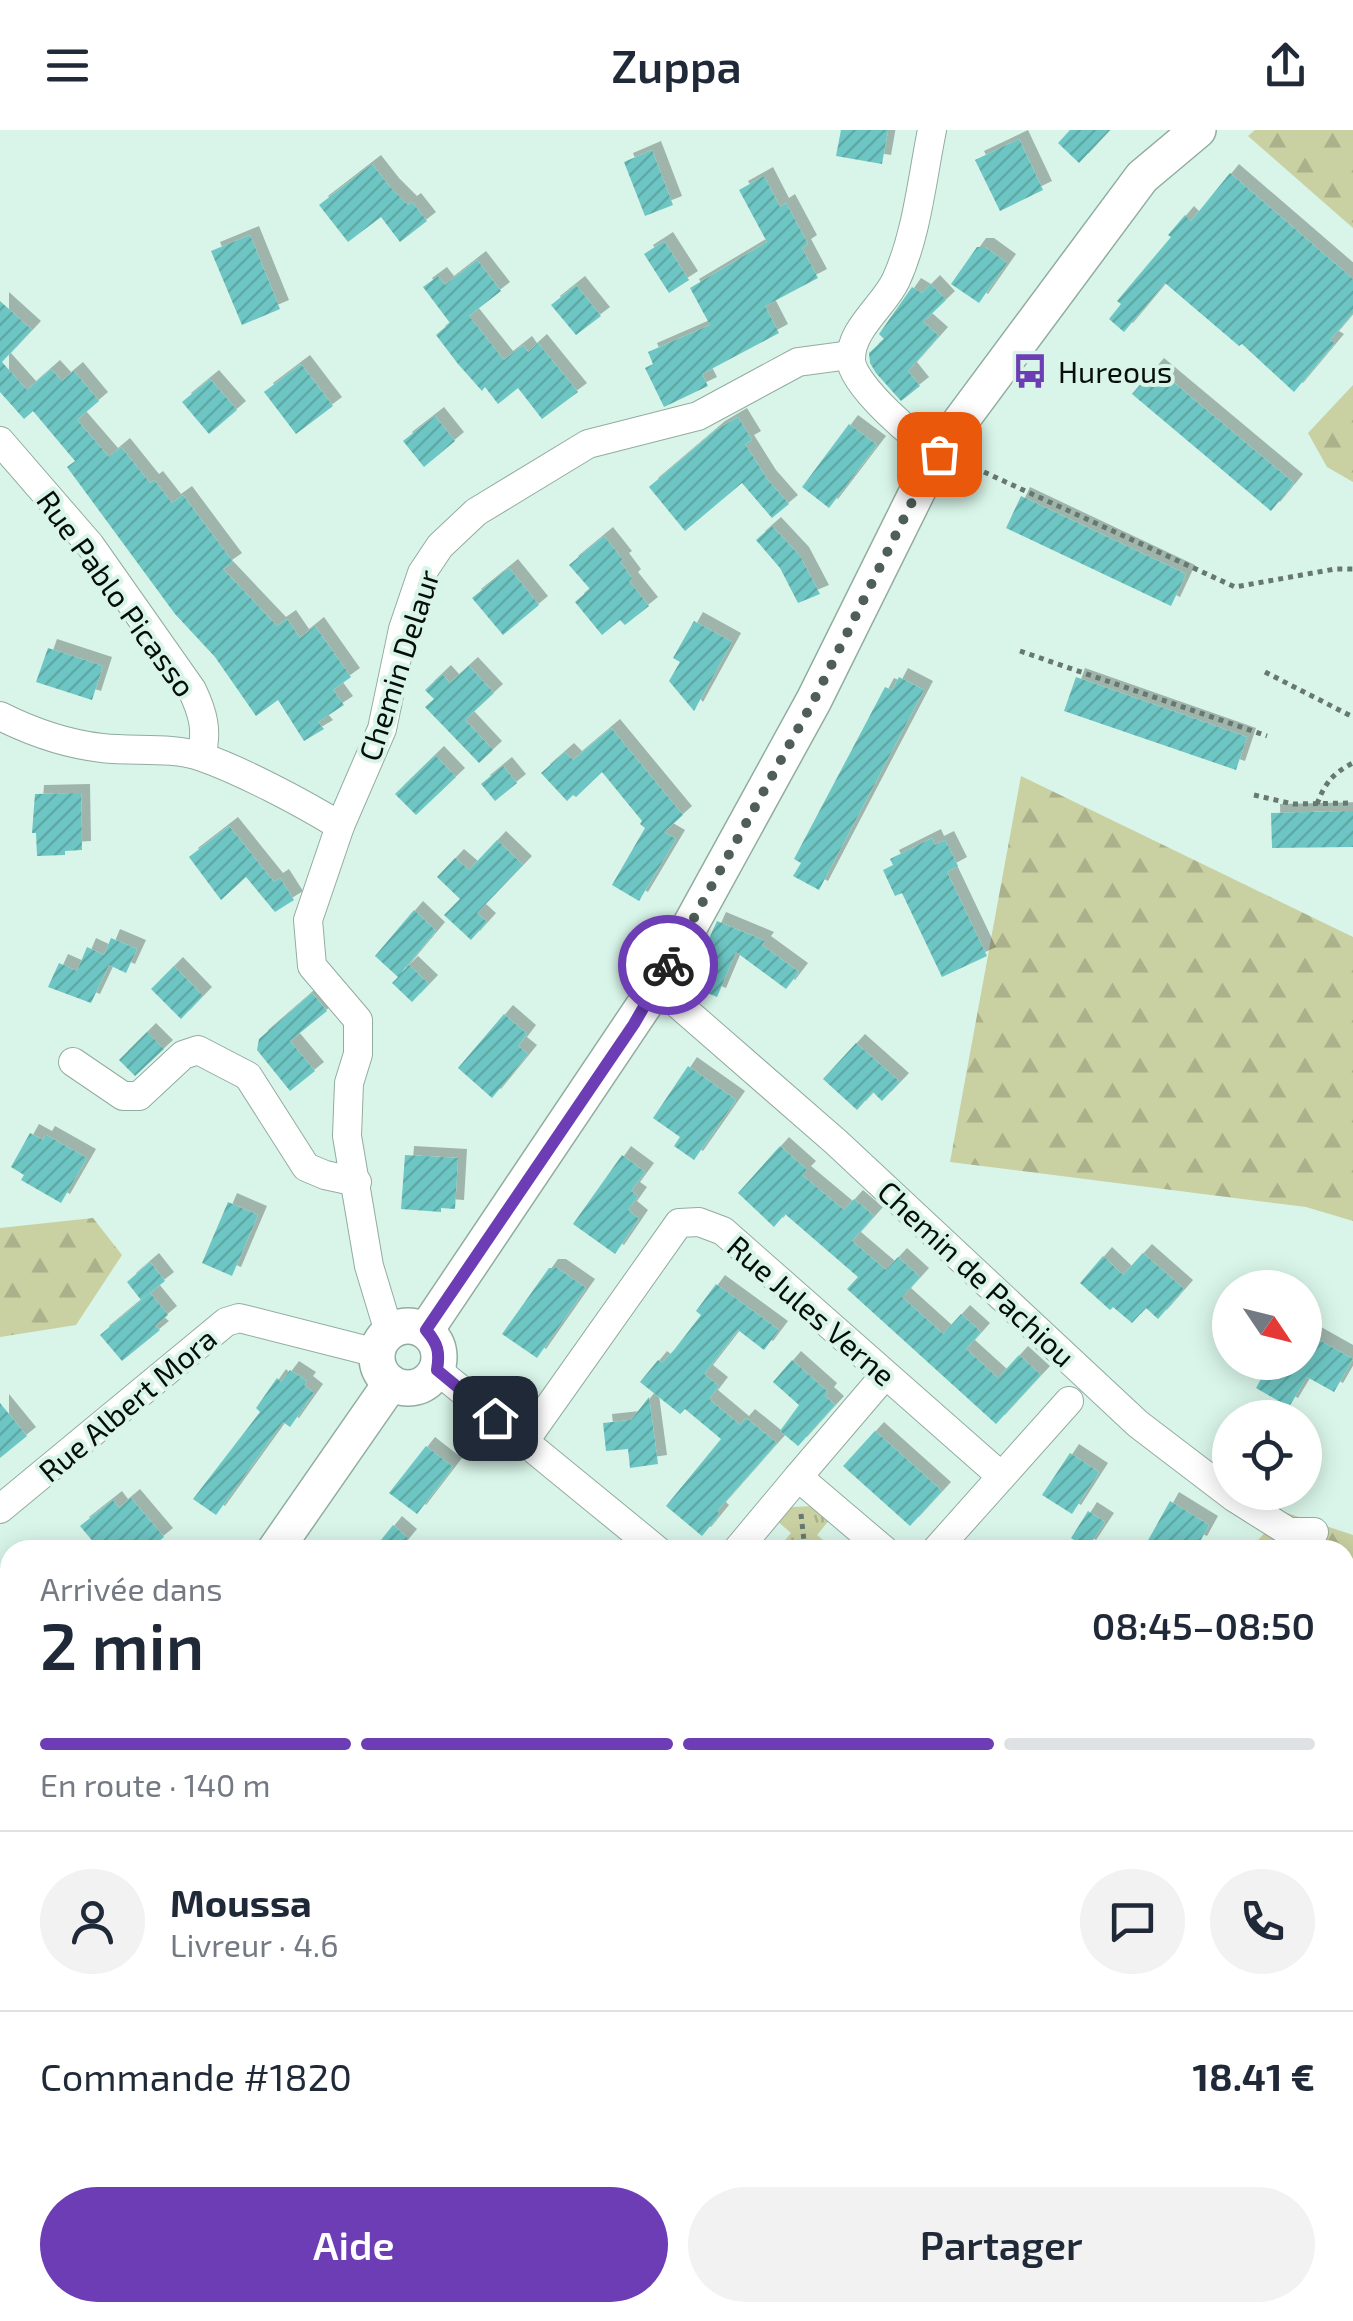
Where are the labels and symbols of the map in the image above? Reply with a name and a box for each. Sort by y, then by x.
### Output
bus stop icon: Hureous [1011,352,1049,390]
place label: Hureous [1058,353,1172,389]
pin [897,412,982,497]
street label: Rue Pablo Picasso [30,483,204,703]
street label: Chemin Delaur [350,565,446,765]
courier [618,915,718,1015]
street label: Chemin de Pachiou [871,1172,1083,1374]
street label: Rue Jules Verne [721,1227,903,1393]
north arrow [1212,1270,1322,1380]
street label: Rue Albert Mora [31,1319,223,1489]
pin [453,1376,538,1461]

